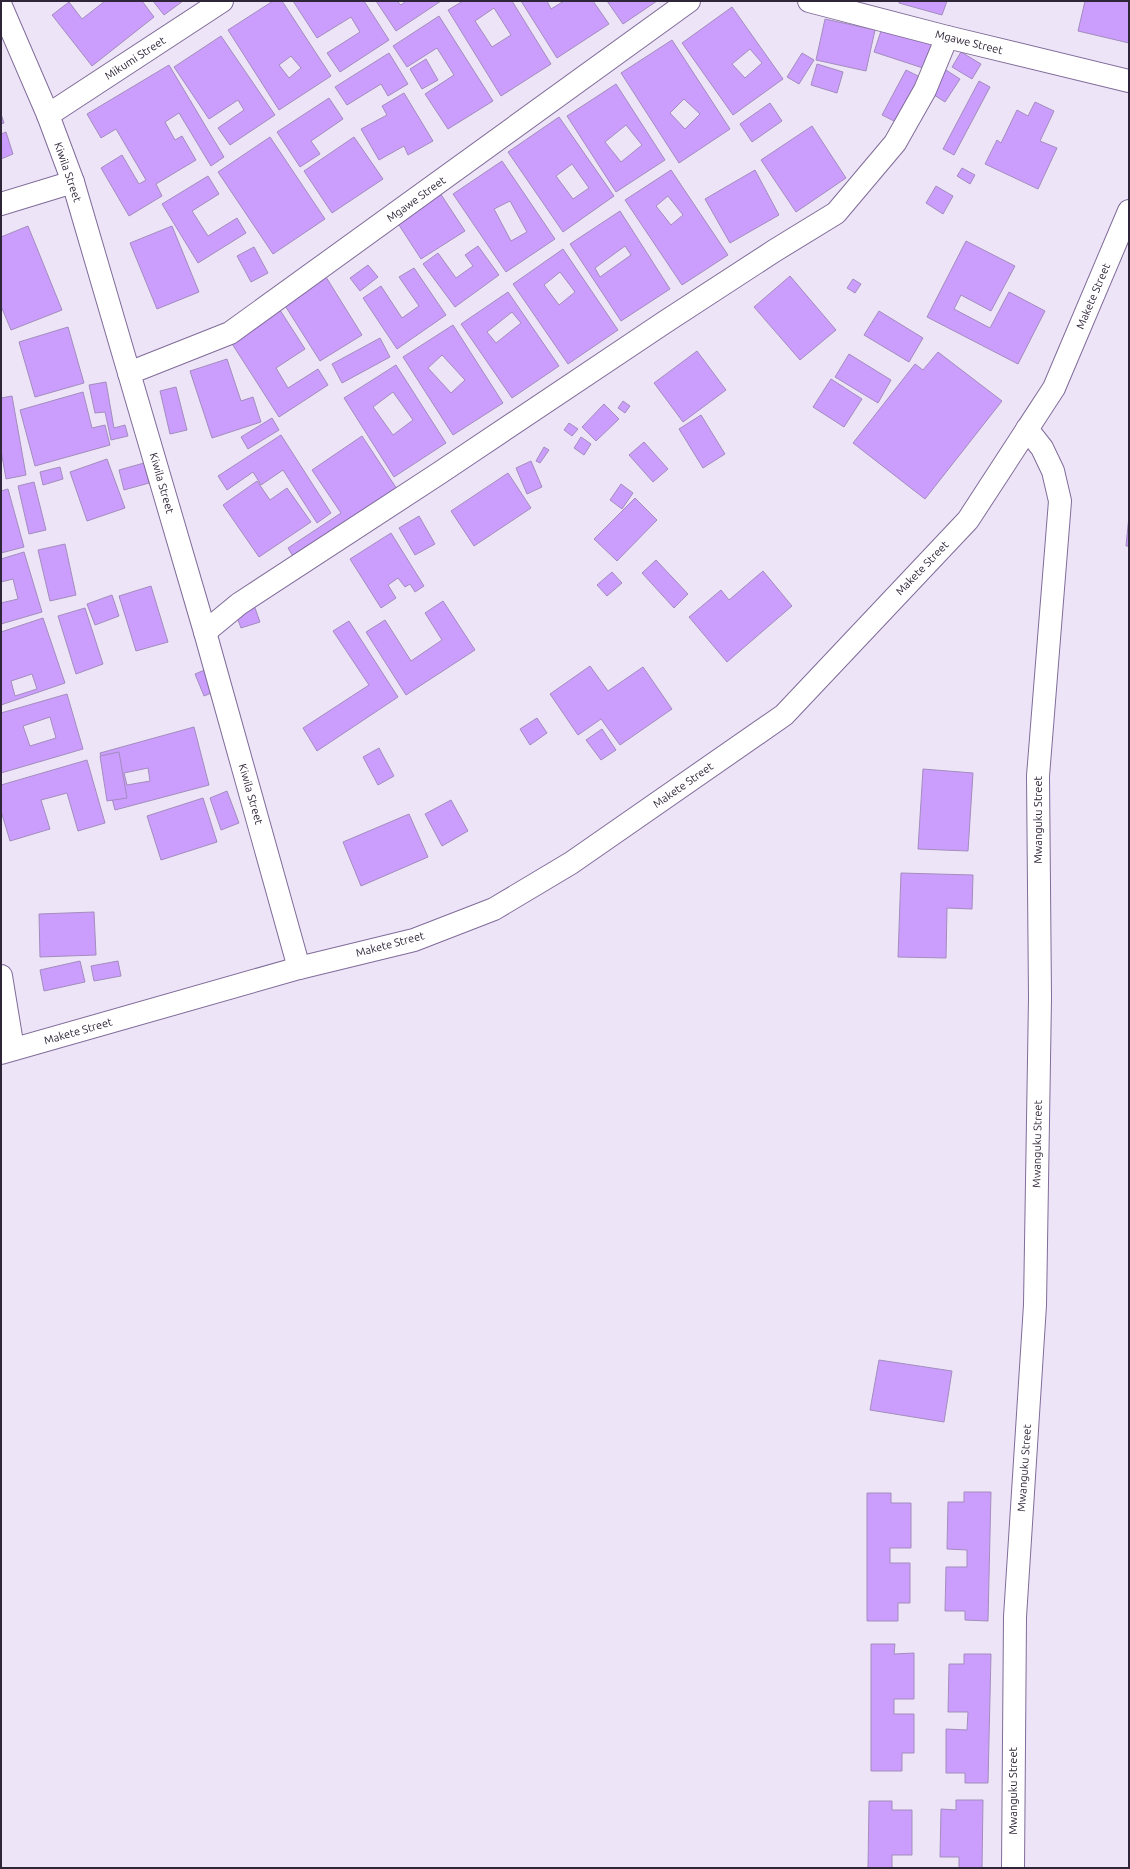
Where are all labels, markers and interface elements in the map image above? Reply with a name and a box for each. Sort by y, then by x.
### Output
street label: Mgawe Street [934,28,1005,56]
street label: Mikumi Street [103,34,168,82]
street label: Kiwila Street [52,140,84,204]
street label: Mgawe Street [384,173,448,224]
street label: Makete Street [1074,261,1113,331]
street label: Kiwila Street [148,451,177,515]
street label: Makete Street [893,538,951,597]
street label: Makete Street [651,760,716,810]
street label: Kiwila Street [237,762,266,826]
street label: Mwanguku Street [1032,775,1044,864]
street label: Makete Street [355,929,426,959]
street label: Makete Street [43,1015,114,1046]
street label: Mwanguku Street [1030,1099,1044,1188]
street label: Mwanguku Street [1015,1423,1033,1512]
street label: Mwanguku Street [1007,1746,1019,1835]

